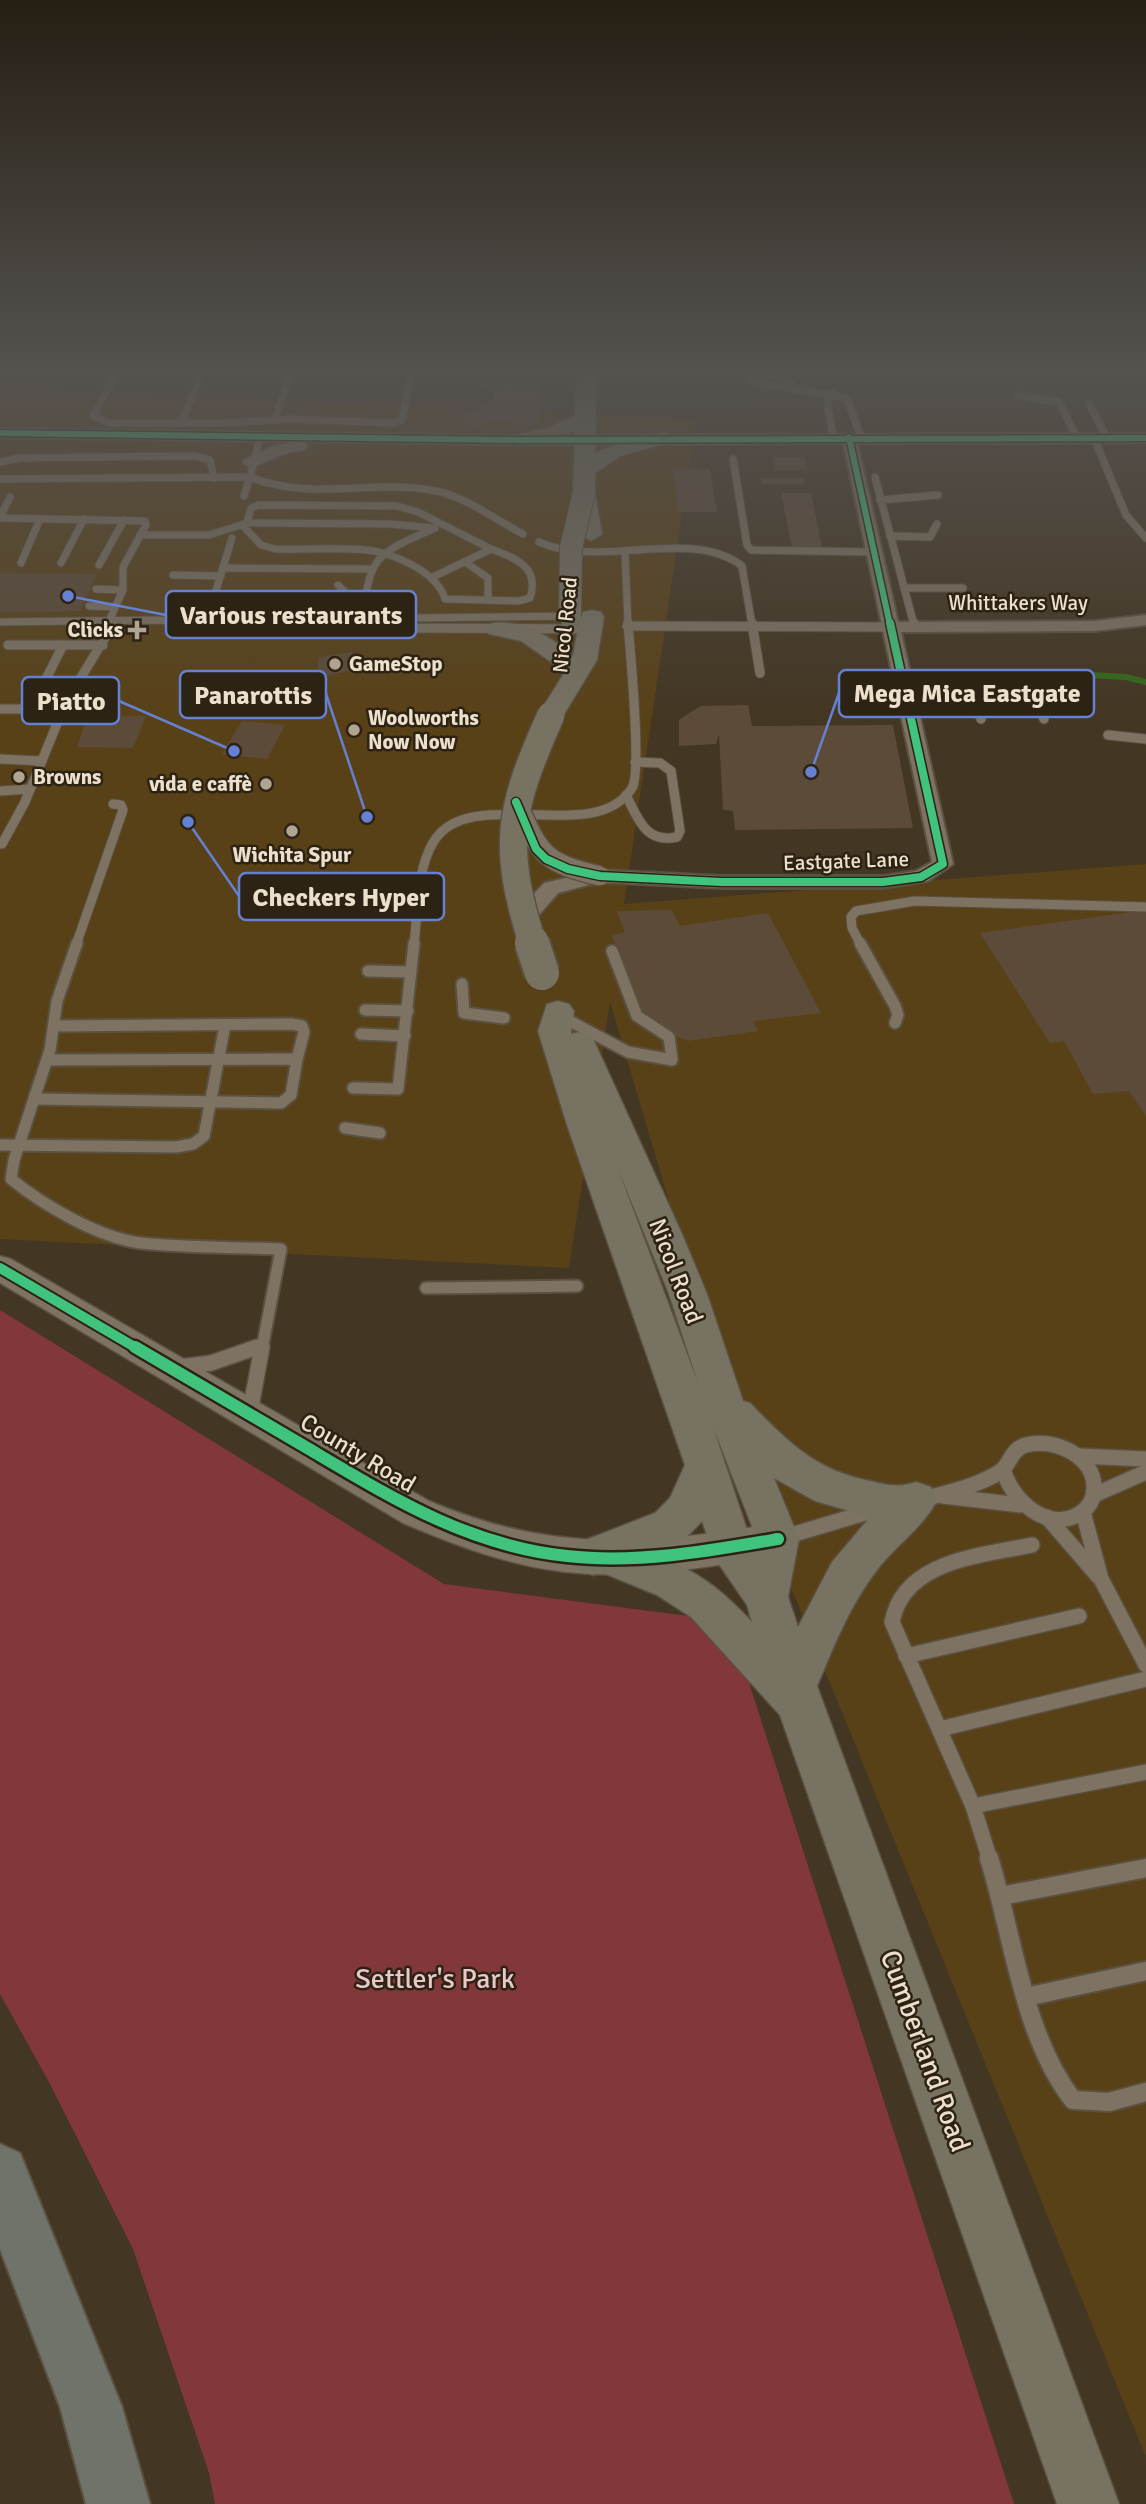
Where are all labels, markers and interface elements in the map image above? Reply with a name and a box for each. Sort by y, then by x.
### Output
street label: Nicol Road [547,576,583,674]
street label: Whittakers Way [948,590,1088,616]
callout: Various restaurants [166,591,416,638]
text: Various restaurants [180,600,402,632]
place label: Clicks [67,617,123,643]
marker: Clicks [129,622,145,638]
place label: GameStop [349,651,443,677]
marker: GameStop [327,656,343,672]
callout: Mega Mica Eastgate [839,670,1094,717]
callout: Panarottis [180,671,326,718]
callout: Piatto [22,677,119,724]
text: Mega Mica Eastgate [853,678,1081,710]
text: Panarottis [194,680,312,712]
text: Piatto [36,686,106,718]
place label: Woolworths Now Now [368,705,479,755]
marker: Woolworths Now Now [346,722,362,738]
place label: Browns [33,764,101,790]
marker: Browns [11,769,27,785]
place label: vida e caffè [148,771,252,797]
marker: vida e caffè [258,776,274,792]
marker: Wichita Spur [284,823,300,839]
place label: Wichita Spur [233,842,352,868]
street label: Eastgate Lane [783,846,909,876]
callout: Checkers Hyper [239,873,444,920]
text: Checkers Hyper [253,882,430,914]
street label: Nicol Road [642,1214,710,1328]
street label: County Road [295,1407,421,1499]
street label: Cumberland Road [873,1946,977,2156]
park label: Settler's Park [355,1962,515,1996]

